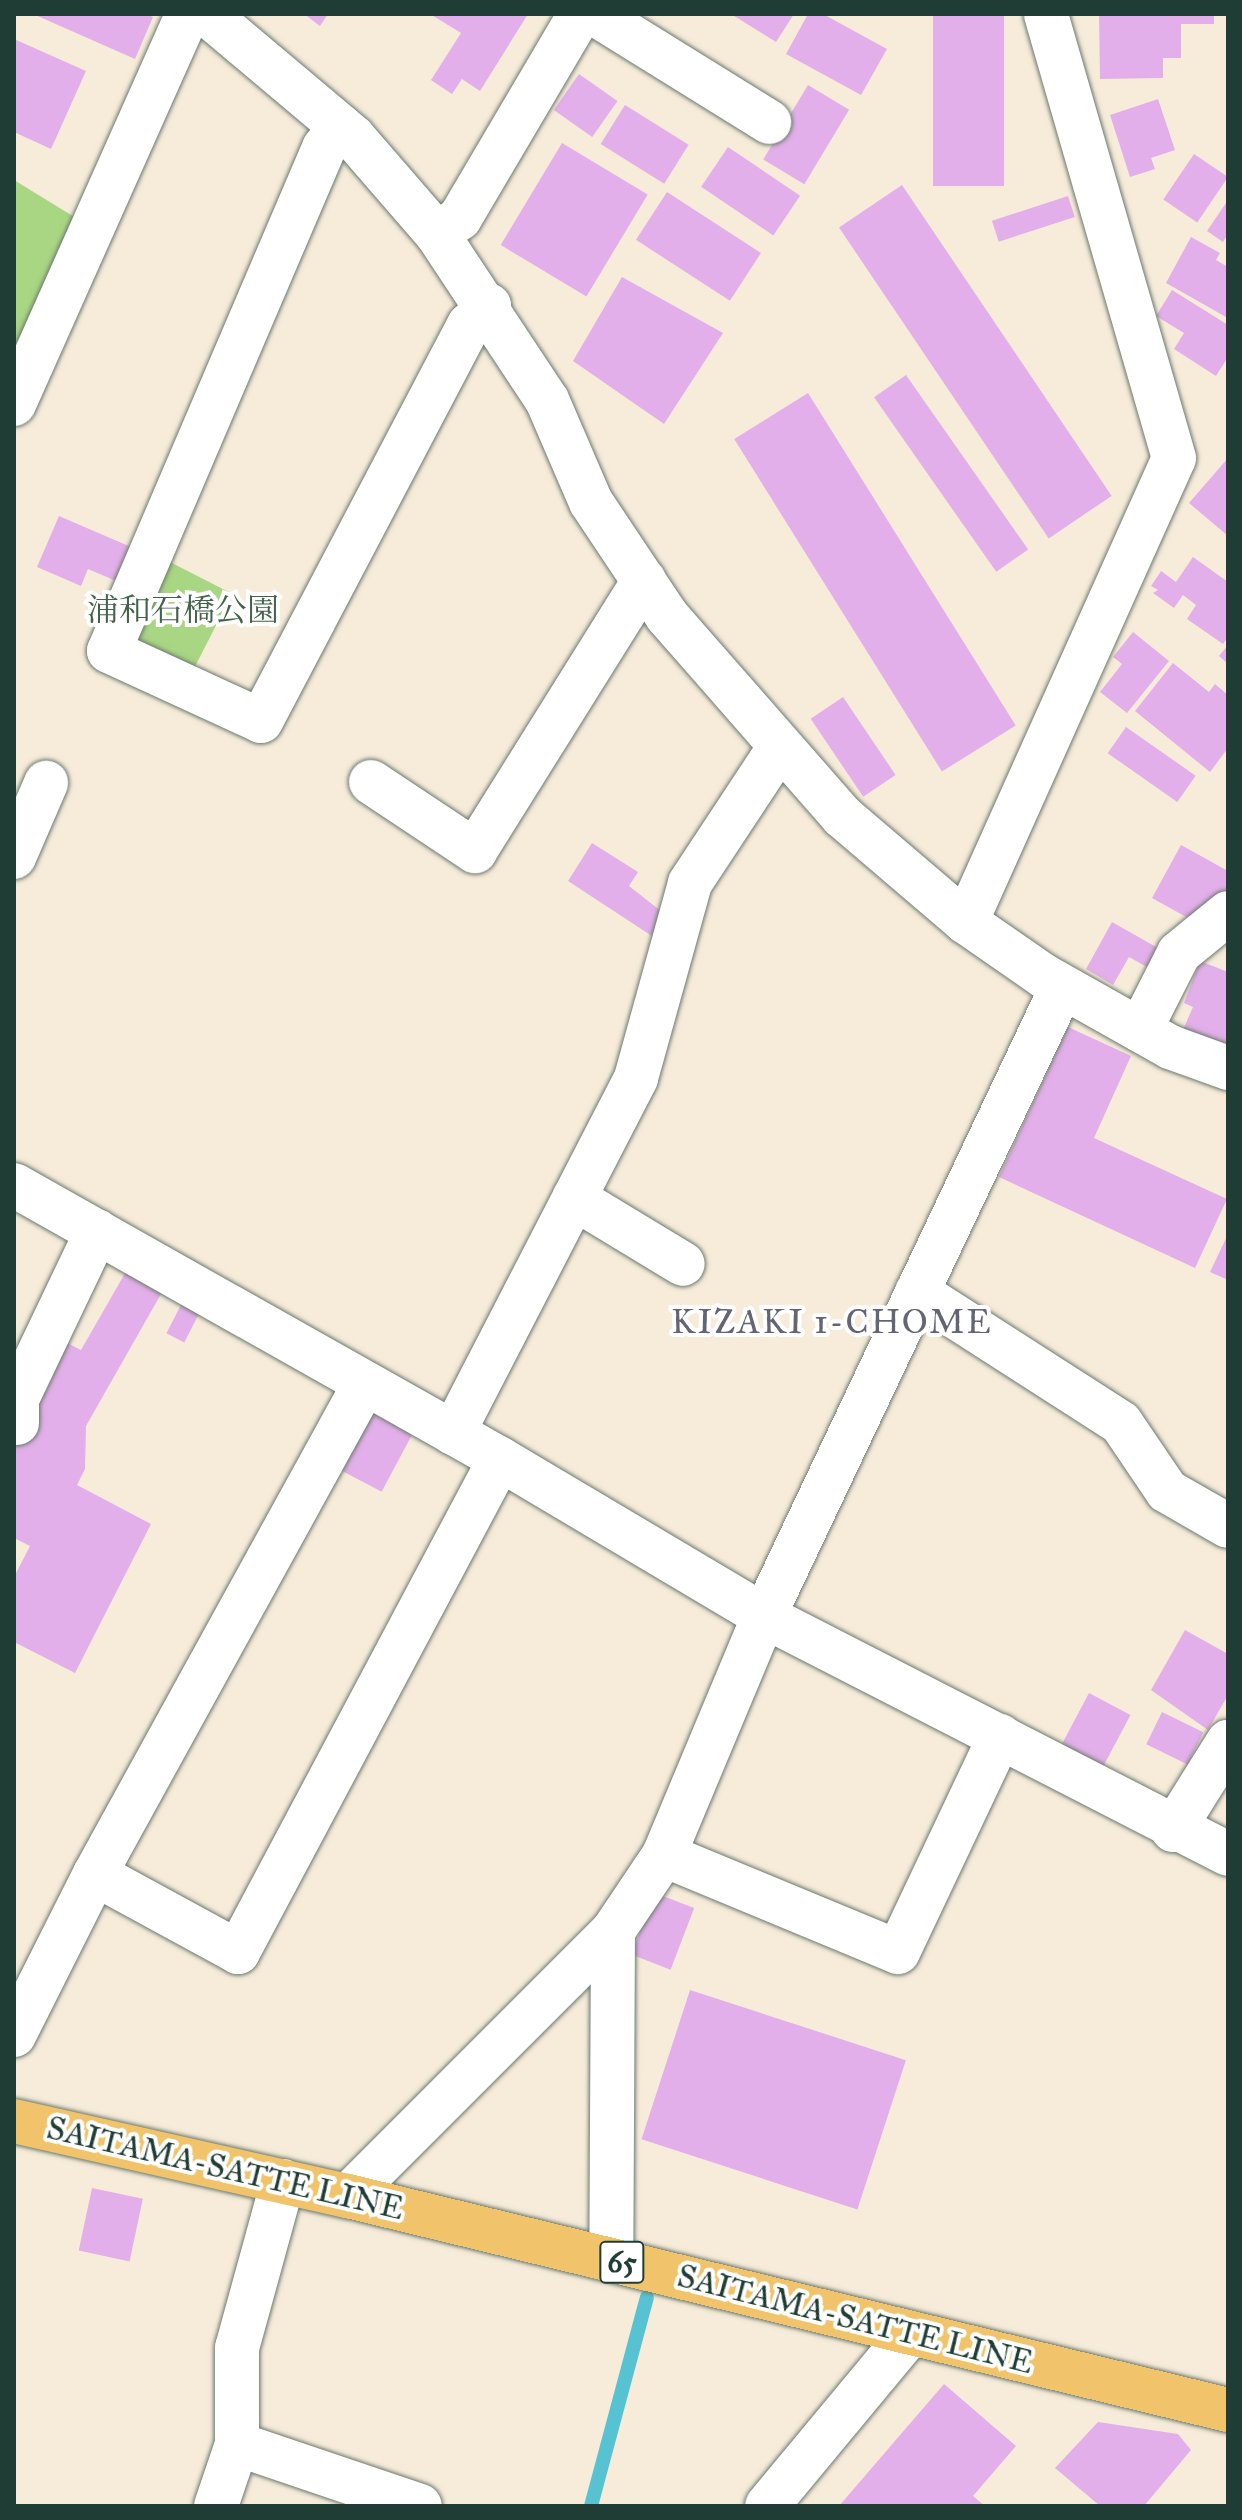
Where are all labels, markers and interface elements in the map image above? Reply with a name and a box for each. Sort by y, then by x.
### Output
park label: 浦和石橋公園 [87,592,279,630]
district label: KIZAKI 1-CHOME [671,1302,993,1342]
street label: SAITAMA-SATTE LINE [43,2109,407,2229]
road number: 65 [598,2236,646,2288]
street label: SAITAMA-SATTE LINE [673,2257,1037,2383]

